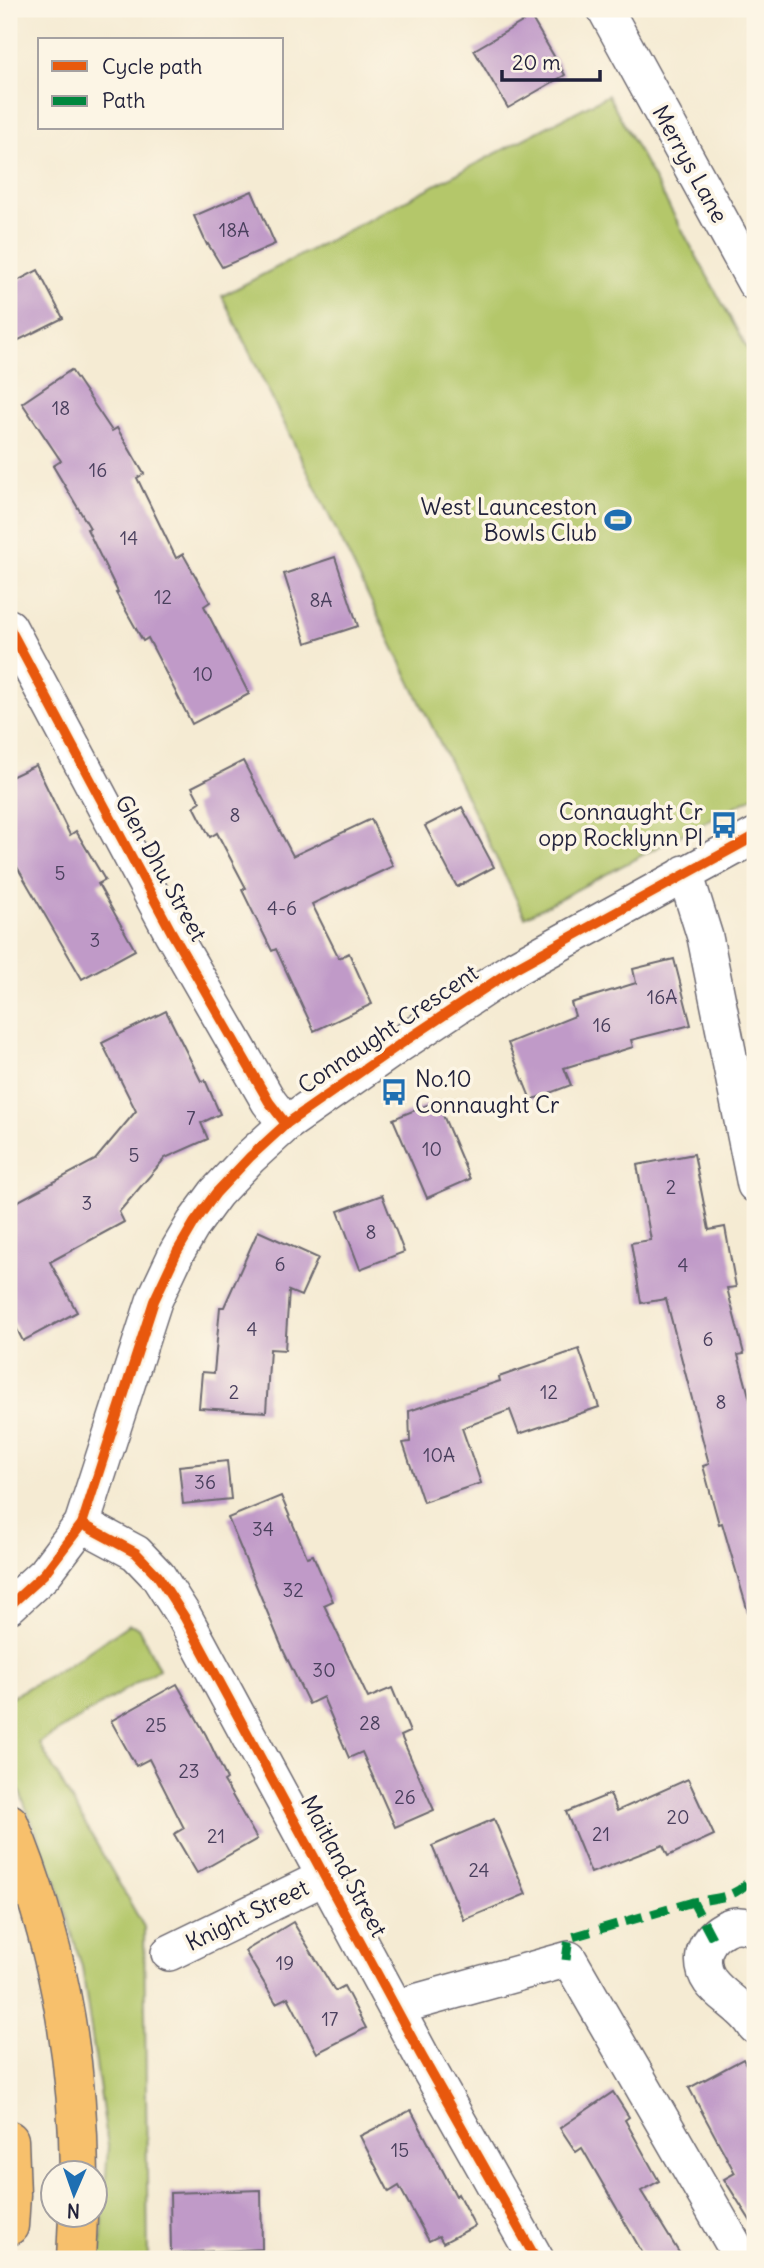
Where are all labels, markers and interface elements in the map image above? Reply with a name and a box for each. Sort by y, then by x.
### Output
legend [38,38,284,130]
scale bar [502,38,600,82]
text: 20 m [512,49,561,76]
text: Cycle path [102,53,202,80]
text: Path [102,87,145,114]
street label: Merrys Lane [646,100,735,228]
house number: 18A [219,218,249,242]
house number: 18 [52,396,70,420]
house number: 16 [89,458,107,482]
place label: West Launceston Bowls Club [421,492,597,547]
sports icon: West Launceston Bowls Club [603,505,633,535]
house number: 14 [120,526,138,550]
house number: 12 [154,585,172,609]
house number: 8A [309,588,333,612]
house number: 10 [193,662,213,686]
street label: Glen Dhu Street [109,790,214,946]
place label: Connaught Cr opp Rocklynn Pl [538,797,704,852]
house number: 8 [230,803,240,827]
bus stop icon: Connaught Cr opp Rocklynn Pl [709,810,739,840]
house number: 5 [55,861,65,885]
house number: 4-6 [267,896,297,920]
house number: 3 [90,928,100,952]
street label: Connaught Crescent [292,957,484,1100]
house number: 16A [647,985,677,1009]
house number: 16 [593,1013,611,1037]
place label: No.10 Connaught Cr [415,1064,560,1119]
bus stop icon: No.10 Connaught Cr [379,1077,409,1107]
house number: 7 [186,1106,196,1130]
house number: 10 [422,1137,442,1161]
house number: 5 [129,1143,139,1167]
house number: 2 [666,1175,676,1199]
house number: 3 [82,1191,92,1215]
house number: 8 [366,1220,376,1244]
house number: 6 [275,1252,285,1276]
house number: 4 [678,1253,689,1277]
house number: 4 [247,1317,258,1341]
house number: 6 [703,1327,713,1351]
house number: 2 [229,1380,239,1404]
house number: 12 [540,1380,558,1404]
house number: 8 [716,1390,726,1414]
house number: 10A [423,1443,455,1467]
house number: 36 [194,1470,216,1494]
house number: 34 [252,1517,274,1541]
house number: 32 [282,1578,304,1602]
house number: 30 [312,1658,336,1682]
house number: 28 [359,1711,381,1735]
house number: 25 [145,1713,167,1737]
house number: 23 [178,1759,200,1783]
house number: 26 [394,1785,416,1809]
street label: Maitland Street [295,1790,394,1942]
house number: 20 [667,1805,689,1829]
house number: 21 [592,1822,610,1846]
house number: 21 [207,1824,225,1848]
house number: 24 [468,1858,490,1882]
street label: Knight Street [181,1872,313,1957]
house number: 19 [276,1951,294,1975]
house number: 17 [322,2007,338,2031]
house number: 15 [391,2138,409,2162]
north arrow [38,2160,108,2230]
text: N [66,2199,80,2223]

